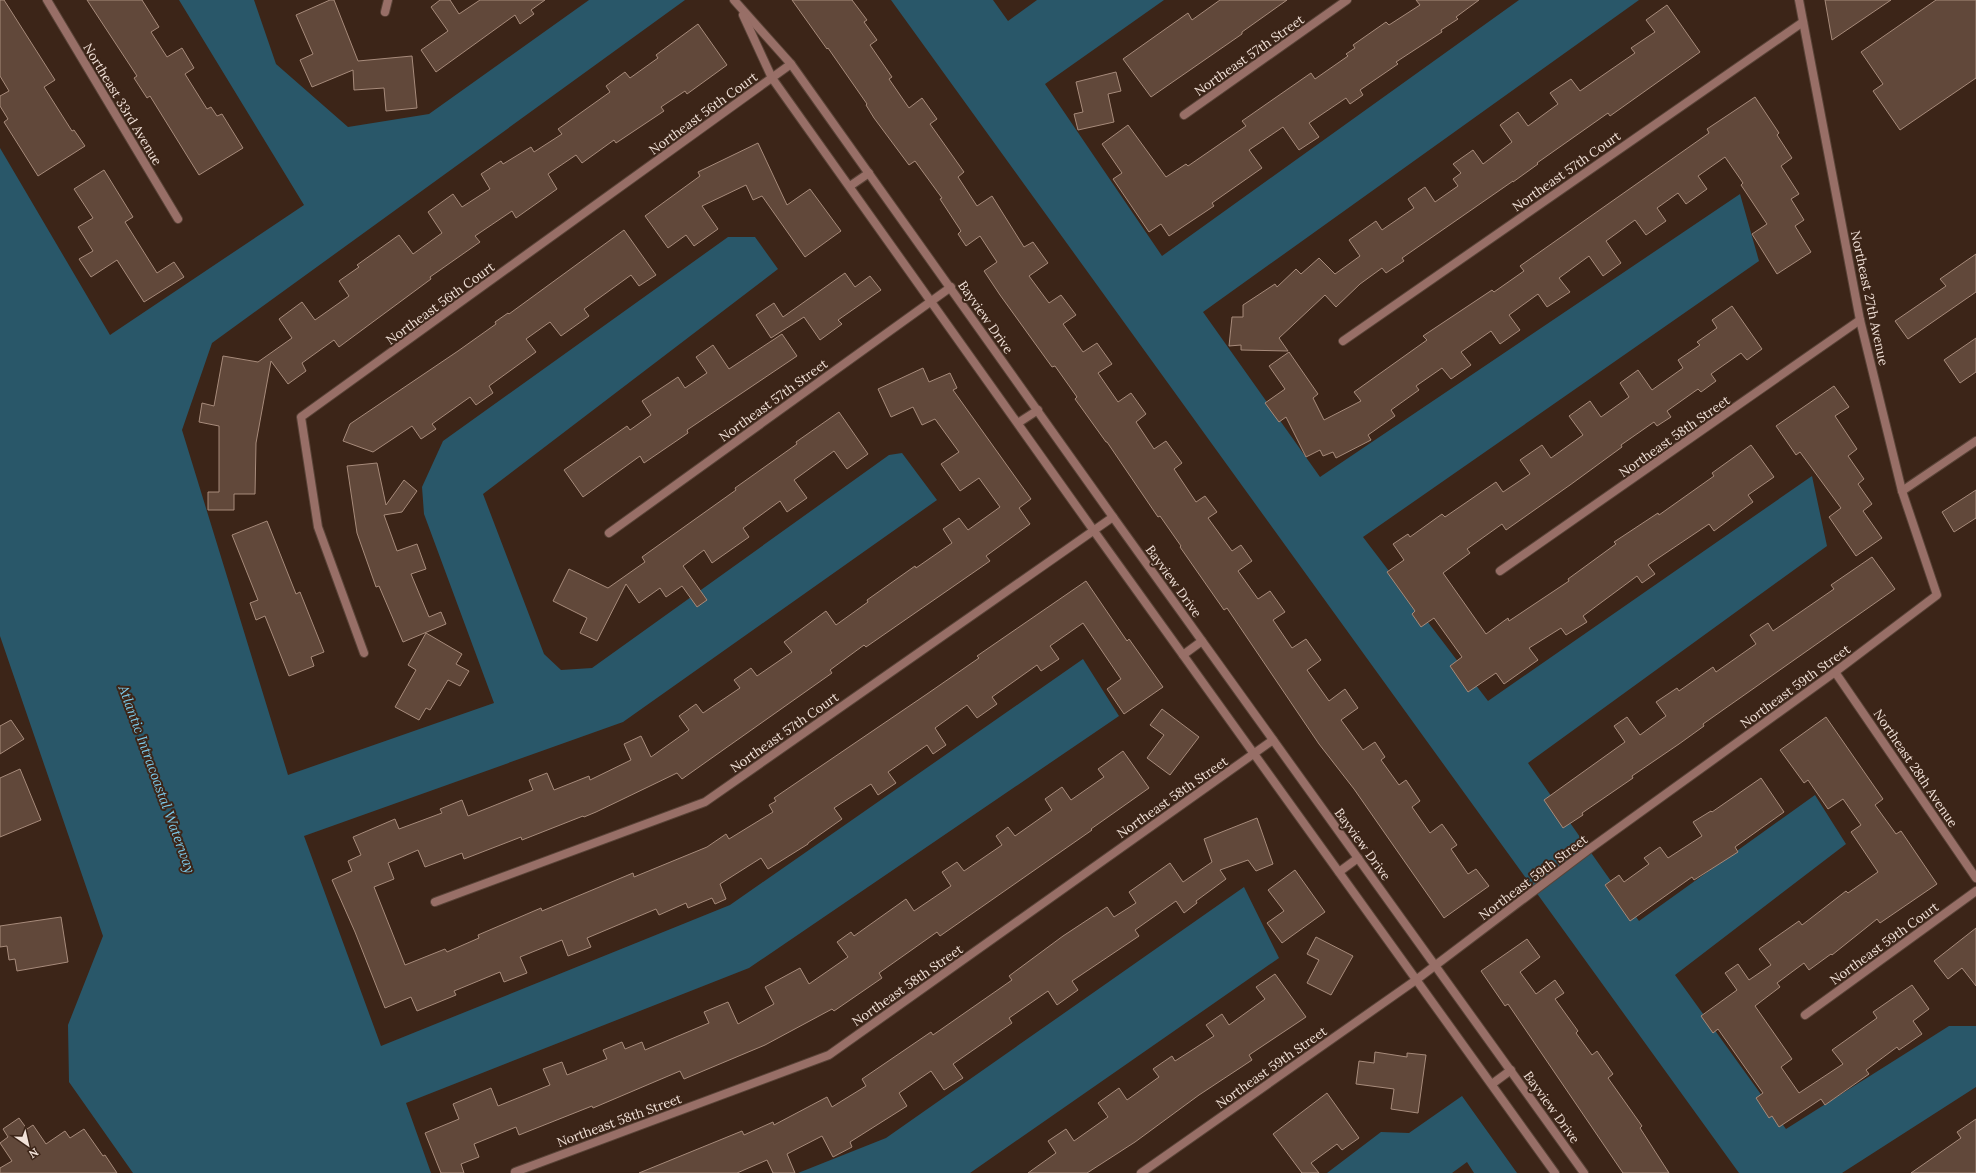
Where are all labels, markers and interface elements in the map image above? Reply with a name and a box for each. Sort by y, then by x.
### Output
street label: Northeast 57th Street [1191,11,1308,100]
street label: Northeast 33rd Avenue [79,40,166,168]
street label: Northeast 56th Court [646,68,761,159]
street label: Northeast 57th Court [1509,128,1624,215]
street label: Northeast 27th Avenue [1847,229,1892,367]
street label: Northeast 56th Court [383,258,498,349]
street label: Bayview Drive [954,278,1017,357]
street label: Northeast 57th Street [716,355,831,446]
street label: Northeast 58th Street [1616,392,1733,481]
street label: Bayview Drive [1142,542,1205,621]
street label: Northeast 59th Street [1737,641,1854,732]
water label: Atlantic Intracoastal Waterway [114,682,199,876]
street label: Northeast 57th Court [727,689,842,776]
street label: Northeast 28th Avenue [1870,706,1961,831]
street label: Northeast 58th Street [1114,753,1231,842]
street label: Bayview Drive [1331,805,1394,884]
street label: Northeast 59th Street [1476,831,1591,924]
street label: Northeast 59th Court [1827,898,1942,989]
street label: Northeast 58th Street [849,941,966,1030]
street label: Northeast 59th Street [1212,1023,1330,1112]
street label: Bayview Drive [1520,1068,1583,1147]
street label: Northeast 58th Street [554,1090,684,1151]
north arrow [8,1125,48,1165]
text: N [26,1145,41,1162]

